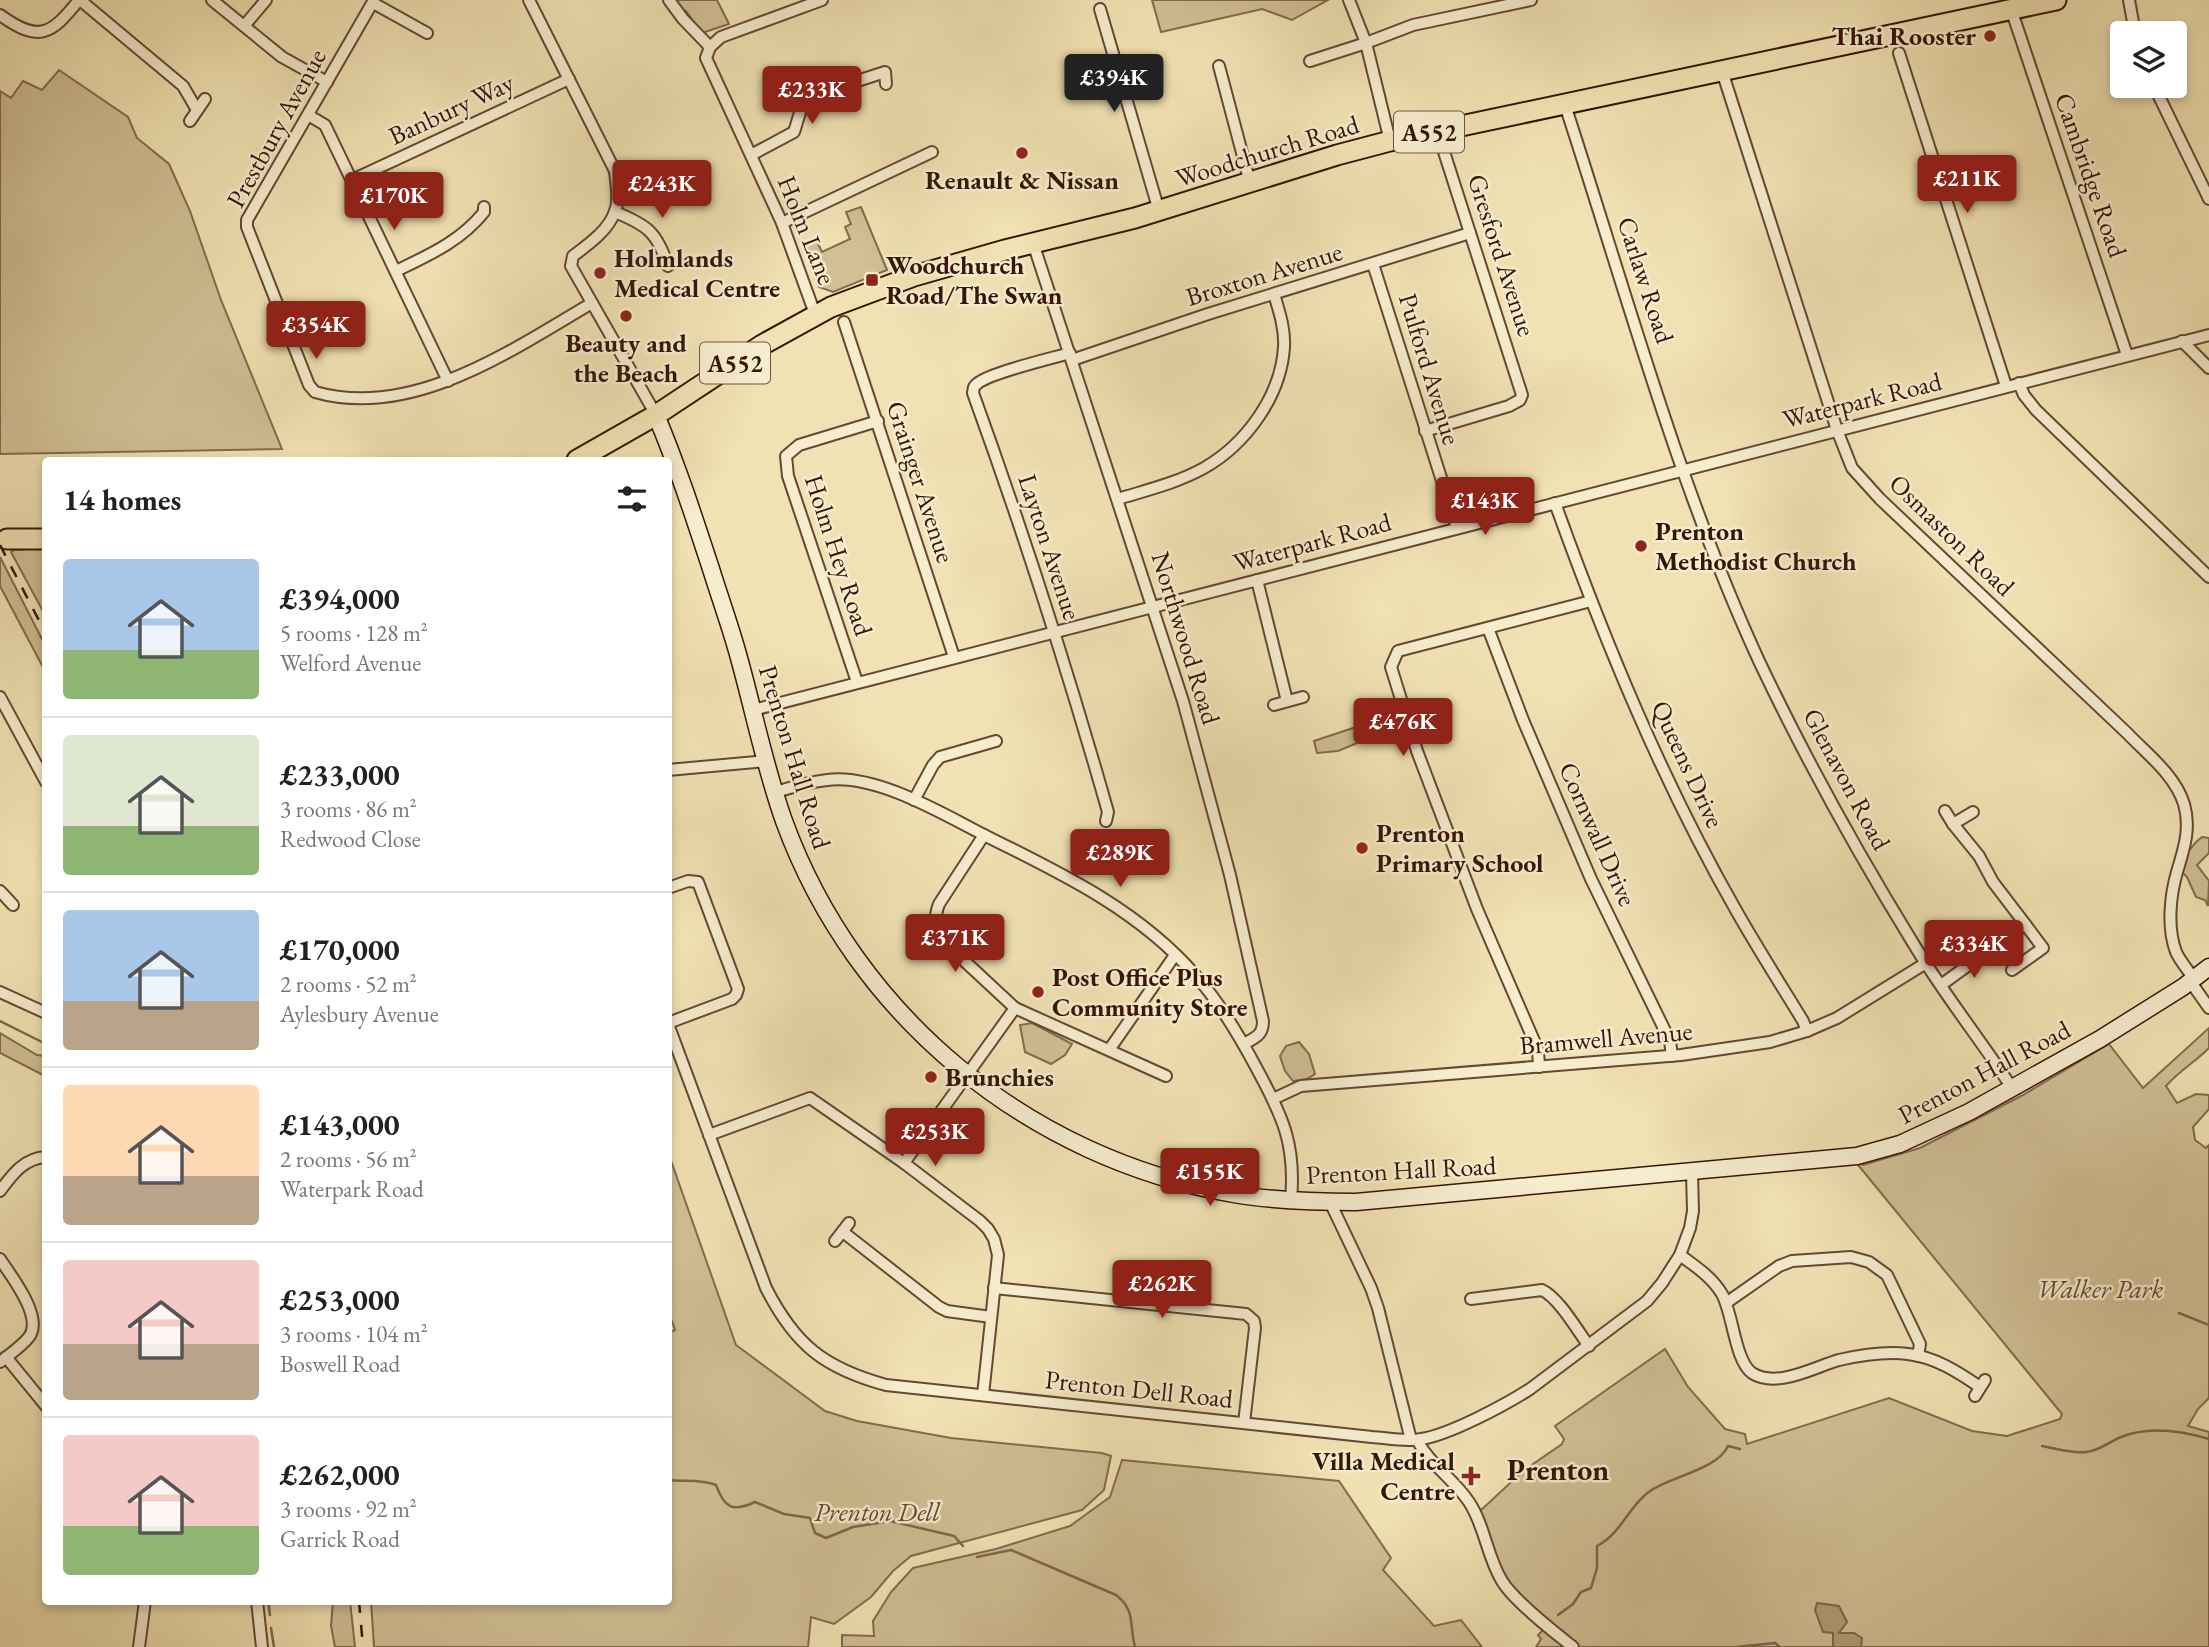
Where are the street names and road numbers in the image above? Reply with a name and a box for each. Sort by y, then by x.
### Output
street label: Prestbury Avenue [218,42,334,214]
street label: Banbury Way [383,65,520,153]
street label: Cambridge Road [2047,88,2135,263]
street label: Woodchurch Road [1171,107,1364,195]
road number: A552 [1394,112,1464,152]
street label: Holm Lane [770,170,844,290]
street label: Gresford Avenue [1460,170,1544,340]
street label: Carlaw Road [1610,212,1683,348]
street label: Broxton Avenue [1182,234,1346,314]
street label: Pulford Avenue [1391,289,1469,449]
road number: A552 [700,342,770,384]
street label: Waterpark Road [1779,364,1946,436]
street label: Grainger Avenue [879,397,963,567]
street label: Osmaston Road [1882,467,2023,604]
street label: Holm Hey Road [797,470,881,641]
street label: Layton Avenue [1010,470,1090,624]
street label: Waterpark Road [1229,504,1396,579]
street label: Northwood Road [1144,548,1229,729]
street label: Prenton Hall Road [751,661,839,854]
street label: Queens Drive [1644,695,1732,833]
street label: Glenavon Road [1795,702,1899,857]
street label: Cornwall Drive [1551,757,1645,911]
street label: Prenton Hall Road [1892,1012,2077,1132]
street label: Bramwell Avenue [1518,1014,1694,1062]
street label: Prenton Hall Road [1305,1148,1498,1192]
street label: Prenton Dell Road [1043,1362,1235,1416]

